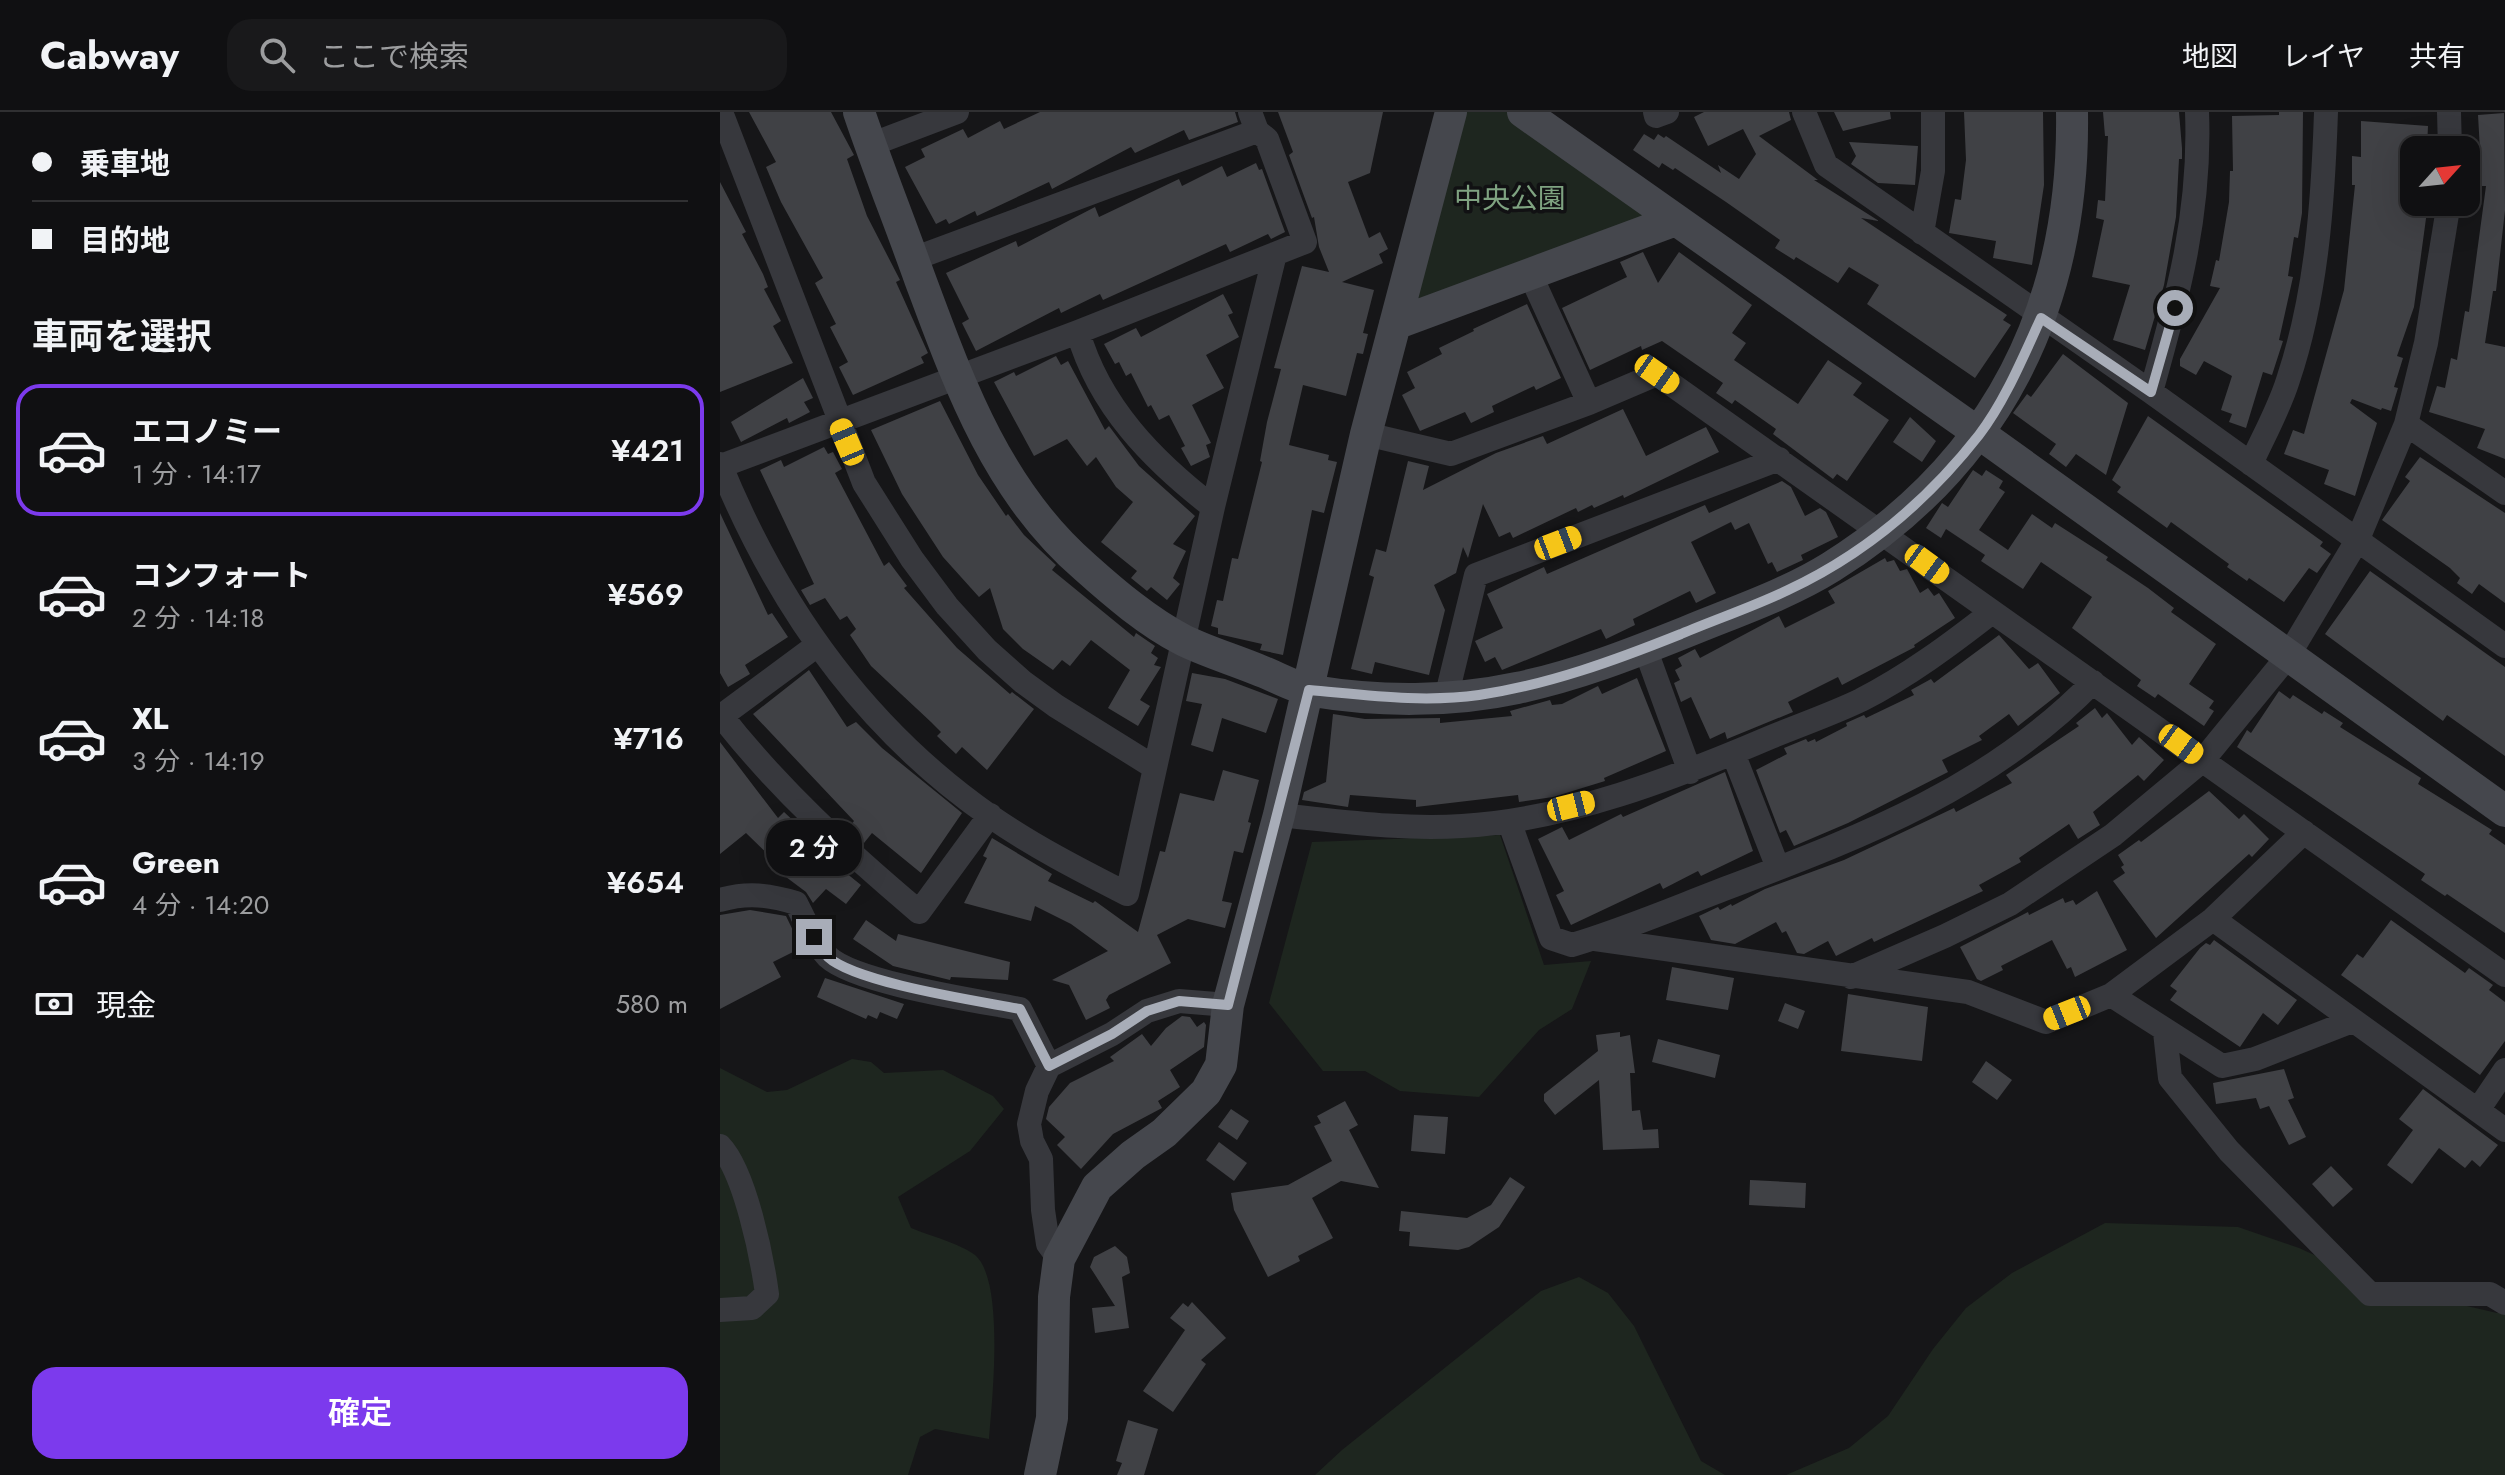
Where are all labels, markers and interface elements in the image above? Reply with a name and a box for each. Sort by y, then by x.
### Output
search box [227,19,787,91]
text: Cabway [40,28,179,83]
icon: search [255,33,299,77]
text: ここで検索 [319,35,469,78]
text: 地図 [2182,36,2238,77]
text: レイヤ [2282,36,2365,77]
text: 共有 [2409,36,2465,77]
north arrow [2400,136,2480,216]
map controls [2400,136,2480,216]
text: 乗車地 [80,142,170,185]
park label: 中央公園 [1454,178,1566,219]
text: 目的地 [80,219,170,262]
route start [2157,290,2193,326]
text: 車両を選択 [32,310,212,362]
car [1630,350,1684,398]
text: エコノミー [132,410,282,453]
icon: car [36,414,108,486]
car [827,415,867,469]
text: ¥421 [611,429,684,472]
text: 1 分 · 14:17 [132,455,261,493]
car [1531,523,1585,563]
car [1901,540,1953,588]
text: コンフォート [132,554,311,597]
icon: car [36,558,108,630]
text: ¥569 [608,573,684,616]
text: 2 分 · 14:18 [132,599,265,637]
text: XL [132,697,168,740]
icon: car [36,702,108,774]
text: ¥716 [613,717,684,760]
car [2155,720,2207,768]
text: 3 分 · 14:19 [132,742,265,780]
car [1545,789,1597,823]
callout: 2 分 [766,821,862,877]
text: 2 分 [789,829,839,867]
text: Green [132,841,220,884]
icon: car [36,846,108,918]
text: ¥654 [607,861,684,904]
text: 4 分 · 14:20 [132,886,269,924]
route end [796,919,832,955]
icon: cash [32,982,76,1026]
text: 現金 [96,984,156,1027]
text: 580 m [615,985,688,1023]
car [2040,993,2094,1033]
button: 確定 [32,1367,688,1459]

